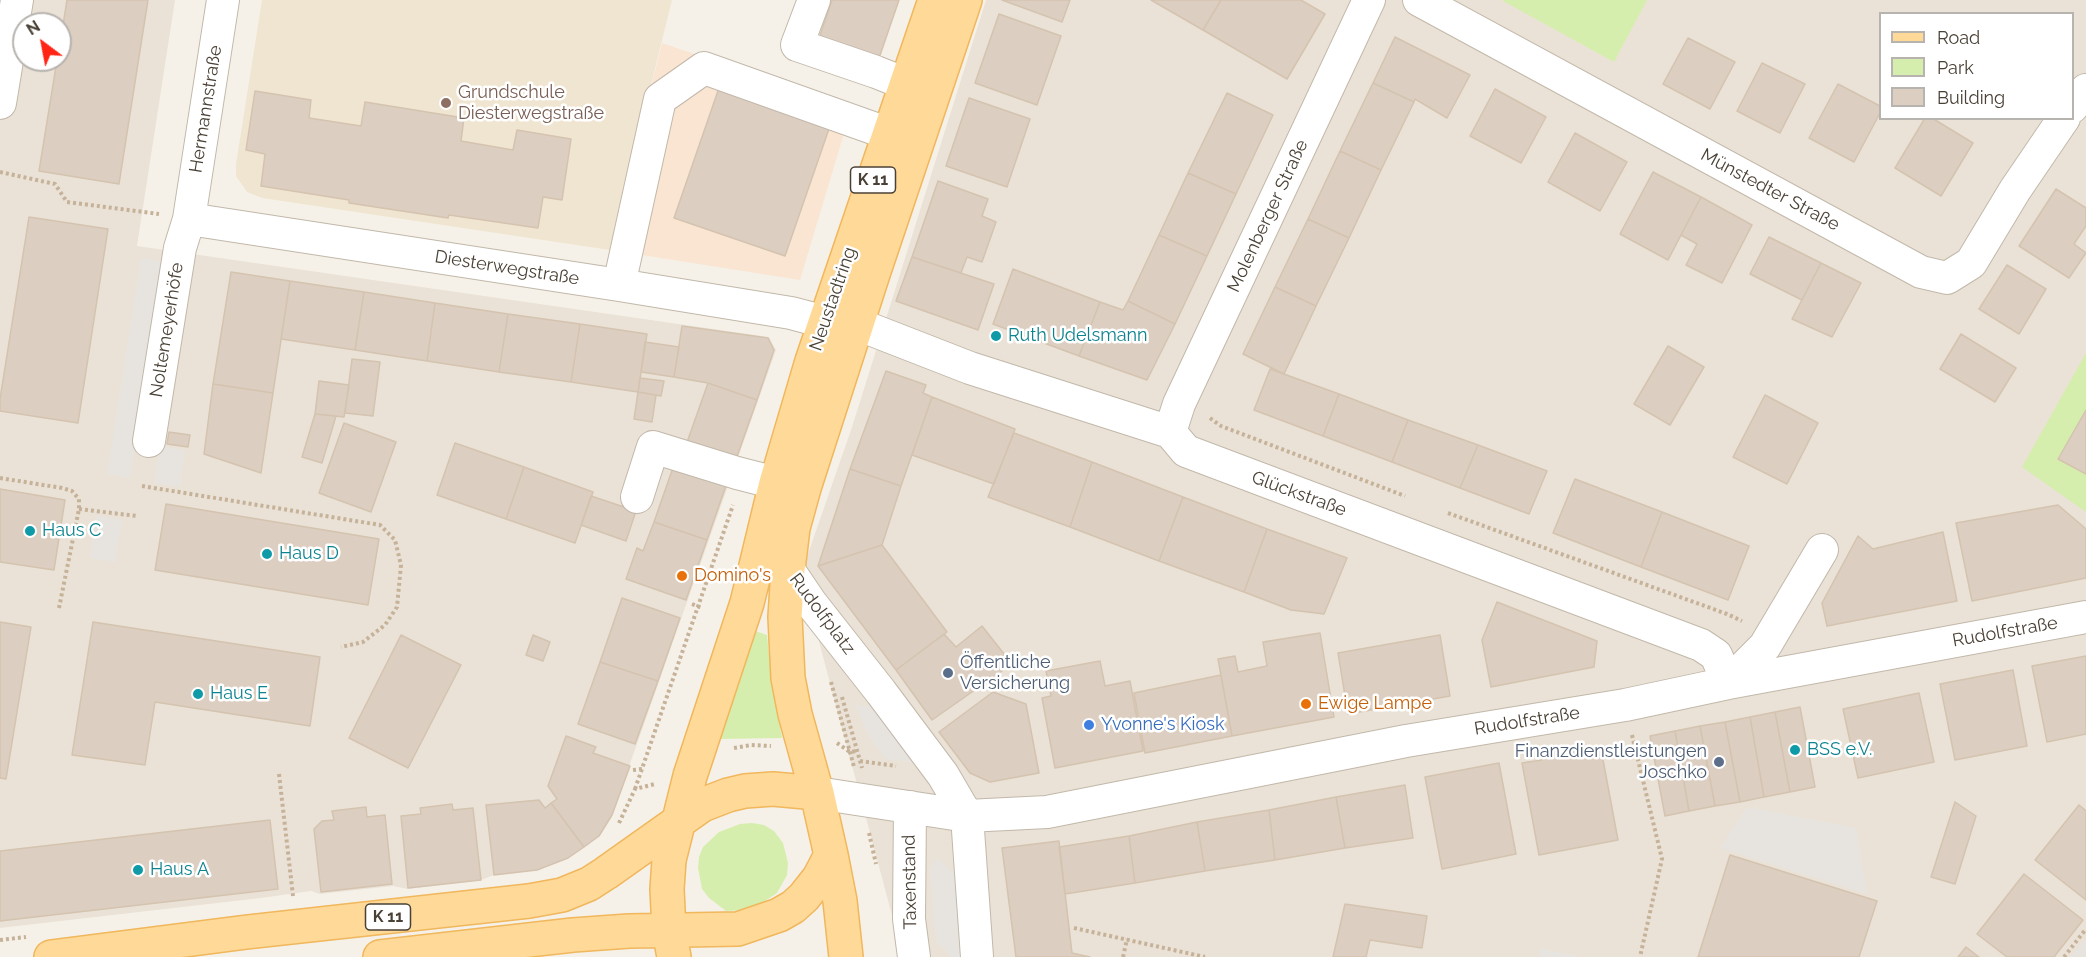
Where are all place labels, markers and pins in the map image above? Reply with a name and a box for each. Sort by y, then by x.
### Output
place label: Grundschule Diesterwegstraße [458,82,604,124]
marker: Grundschule Diesterwegstraße [439,96,453,110]
place label: Ruth Udelsmann [1008,325,1148,347]
marker: Ruth Udelsmann [989,329,1003,343]
place label: Haus C [42,520,101,542]
marker: Haus C [23,524,37,538]
place label: Haus D [279,543,339,565]
marker: Haus D [260,547,274,561]
place label: Domino's [694,565,771,587]
marker: Domino's [675,569,689,583]
place label: Öffentliche Versicherung [960,652,1070,694]
marker: Öffentliche Versicherung [941,666,955,680]
place label: Haus E [210,683,268,705]
marker: Haus E [191,687,205,701]
place label: Ewige Lampe [1318,693,1432,715]
marker: Ewige Lampe [1299,697,1313,711]
place label: Yvonne's Kiosk [1101,714,1224,736]
marker: Yvonne's Kiosk [1082,718,1096,732]
place label: BSS e.V. [1807,739,1872,761]
place label: Finanzdienstleistungen Joschko [1515,741,1707,783]
marker: BSS e.V. [1788,743,1802,757]
marker: Finanzdienstleistungen Joschko [1712,755,1726,769]
place label: Haus A [150,859,209,881]
marker: Haus A [131,863,145,877]

